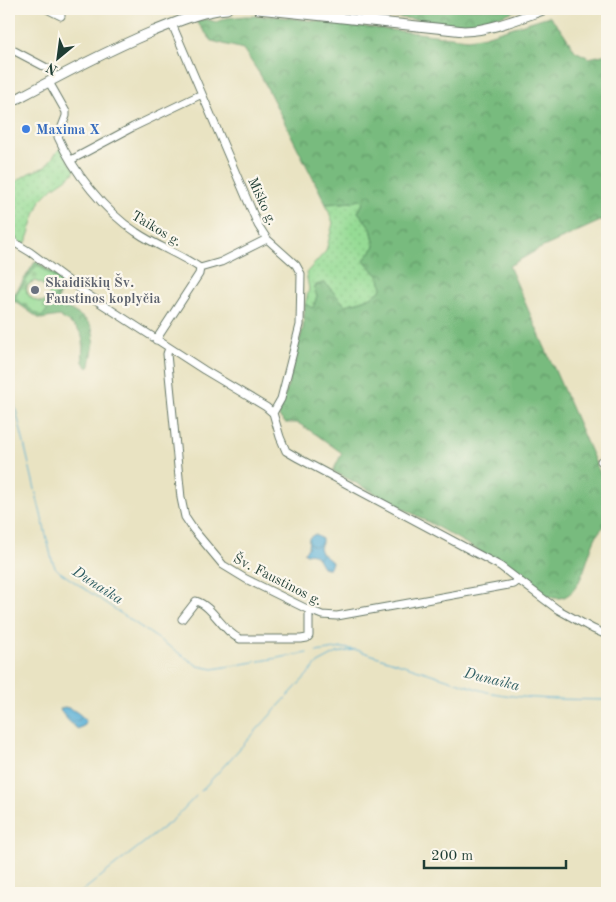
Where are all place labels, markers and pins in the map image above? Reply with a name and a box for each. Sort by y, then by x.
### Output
marker: Maxima X [20,123,32,135]
place label: Maxima X [36,123,100,137]
place label: Skaidiškių Šv. Faustinos koplyčia [45,273,161,306]
marker: Skaidiškių Šv. Faustinos koplyčia [29,284,41,296]

